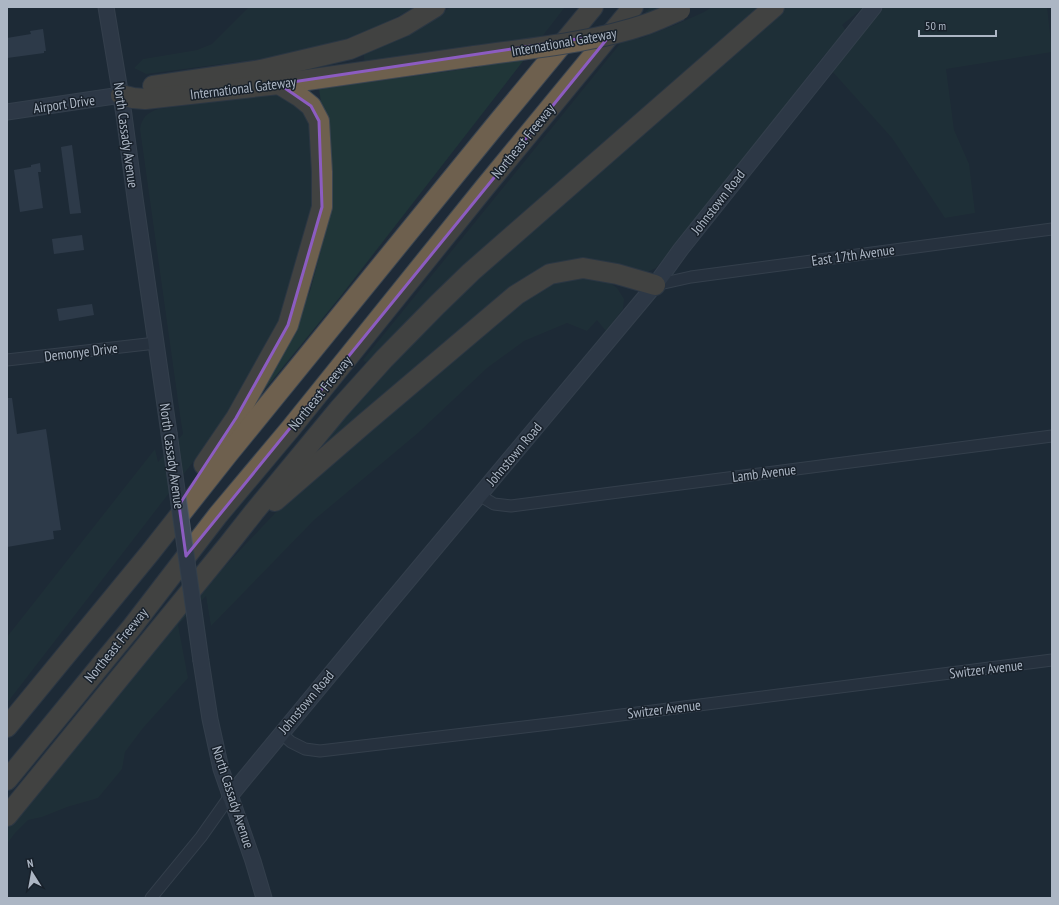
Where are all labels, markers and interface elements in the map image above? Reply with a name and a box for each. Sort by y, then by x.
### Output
scale bar [919,12,996,38]
text: 50 m [925,18,946,33]
street label: International Gateway [510,24,619,60]
street label: International Gateway [189,72,298,103]
street label: North Cassady Avenue [110,81,142,189]
street label: Airport Drive [32,91,96,117]
street label: Northeast Freeway [487,99,559,182]
street label: Johnstown Road [686,166,749,239]
street label: East 17th Avenue [810,240,896,270]
street label: Demonye Drive [43,339,119,365]
street label: Northeast Freeway [284,351,356,434]
street label: North Cassady Avenue [156,402,188,510]
street label: Johnstown Road [482,419,546,490]
street label: Lamb Avenue [731,460,797,486]
street label: Northeast Freeway [80,603,152,686]
street label: Switzer Avenue [948,656,1024,682]
street label: Johnstown Road [274,667,338,738]
street label: Switzer Avenue [626,696,702,722]
street label: North Cassady Avenue [208,744,258,851]
north arrow [12,853,52,893]
text: N [26,856,34,871]

